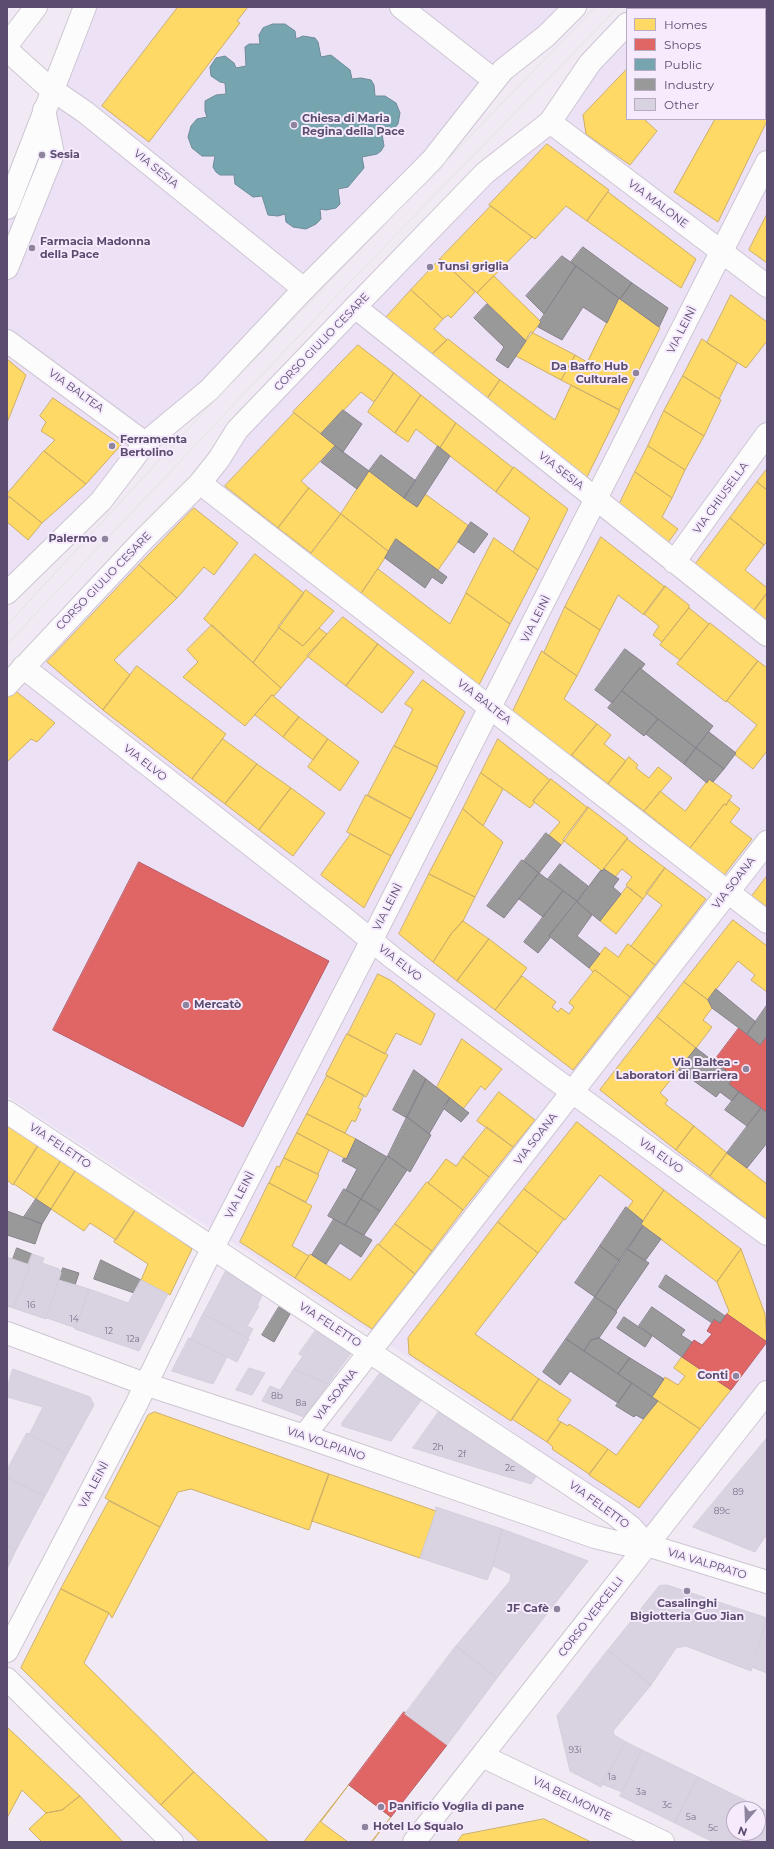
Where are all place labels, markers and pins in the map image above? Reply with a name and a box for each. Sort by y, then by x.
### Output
place label: Chiesa di Maria Regina della Pace [302,112,405,138]
marker: Chiesa di Maria Regina della Pace [289,120,299,130]
place label: Sesia [50,148,80,162]
marker: Sesia [37,150,47,160]
place label: Farmacia Madonna della Pace [40,235,151,261]
marker: Farmacia Madonna della Pace [27,243,37,253]
place label: Tunsi griglia [438,260,509,274]
marker: Tunsi griglia [425,262,435,272]
place label: Da Baffo Hub Culturale [551,360,628,386]
marker: Da Baffo Hub Culturale [631,368,641,378]
place label: Ferramenta Bertolino [120,433,187,459]
marker: Ferramenta Bertolino [107,441,117,451]
place label: Palermo [49,532,97,546]
marker: Palermo [100,534,110,544]
place label: Mercatò [194,998,241,1012]
marker: Mercatò [181,1000,191,1010]
place label: Via Baltea - Laboratori di Barriera [616,1056,738,1082]
marker: Via Baltea - Laboratori di Barriera [741,1064,751,1074]
place label: Conti [697,1369,728,1383]
marker: Conti [731,1371,741,1381]
marker: Casalinghi Bigiotteria Guo Jian [682,1586,692,1596]
place label: Casalinghi Bigiotteria Guo Jian [630,1597,744,1623]
place label: JF Cafè [507,1602,549,1616]
marker: JF Cafè [552,1604,562,1614]
place label: Panificio Voglia di pane [389,1800,524,1814]
marker: Panificio Voglia di pane [376,1802,386,1812]
place label: Hotel Lo Squalo [373,1820,463,1834]
marker: Hotel Lo Squalo [360,1822,370,1832]

